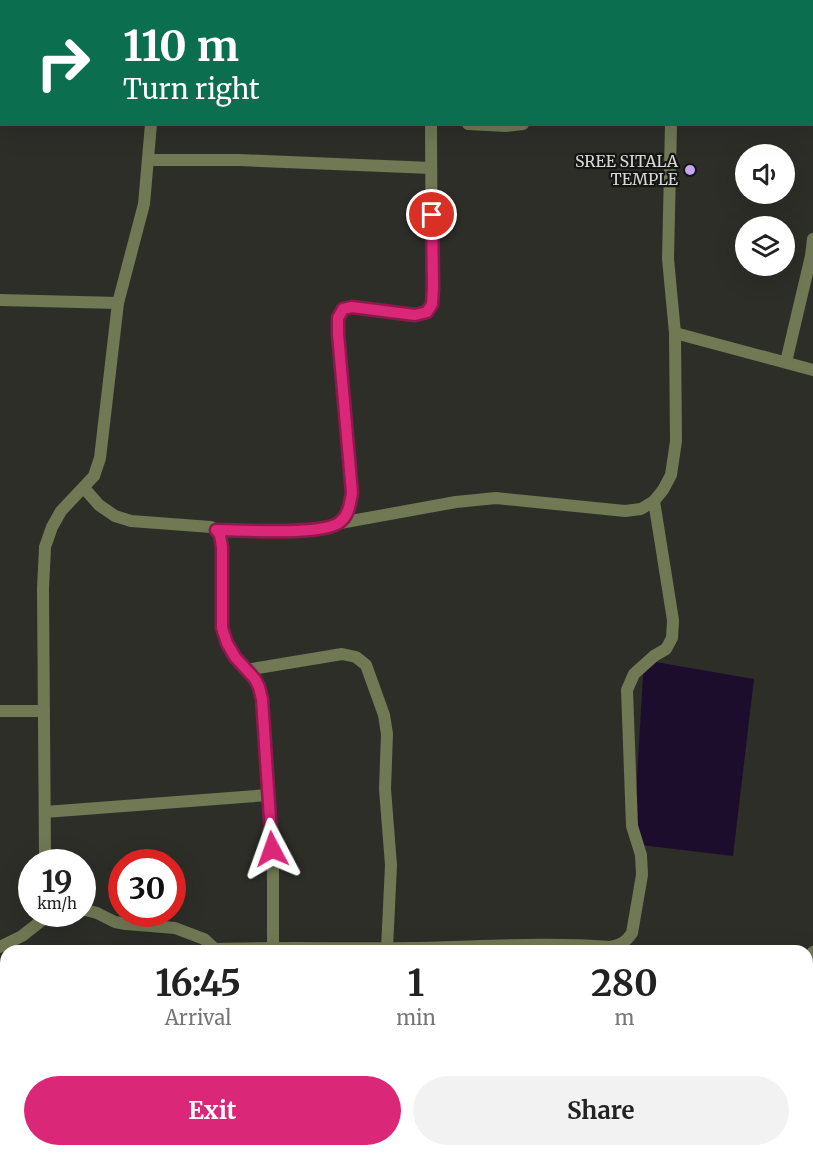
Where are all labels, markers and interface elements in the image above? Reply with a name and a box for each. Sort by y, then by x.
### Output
text: 110 m [123,20,239,72]
icon: right [24,24,102,102]
text: Turn right [123,72,260,106]
map controls [735,144,795,276]
button: sound [735,144,795,204]
place label: SREE SITALA TEMPLE [575,151,679,189]
marker: SREE SITALA TEMPLE [683,163,697,177]
pin [406,189,457,240]
icon: arrive [415,198,448,231]
button: layers [735,216,795,276]
position arrow [240,817,304,881]
speed limit sign: 30 [108,849,186,927]
text: 19 [41,862,73,900]
text: km/h [37,894,77,913]
text: 16:45 [155,961,241,1006]
text: 1 [408,961,424,1006]
text: 280 [591,961,658,1006]
text: Arrival [165,1005,231,1030]
text: min [396,1005,436,1030]
text: m [614,1005,634,1030]
button: Exit [24,1076,401,1145]
button: Share [413,1076,789,1145]

